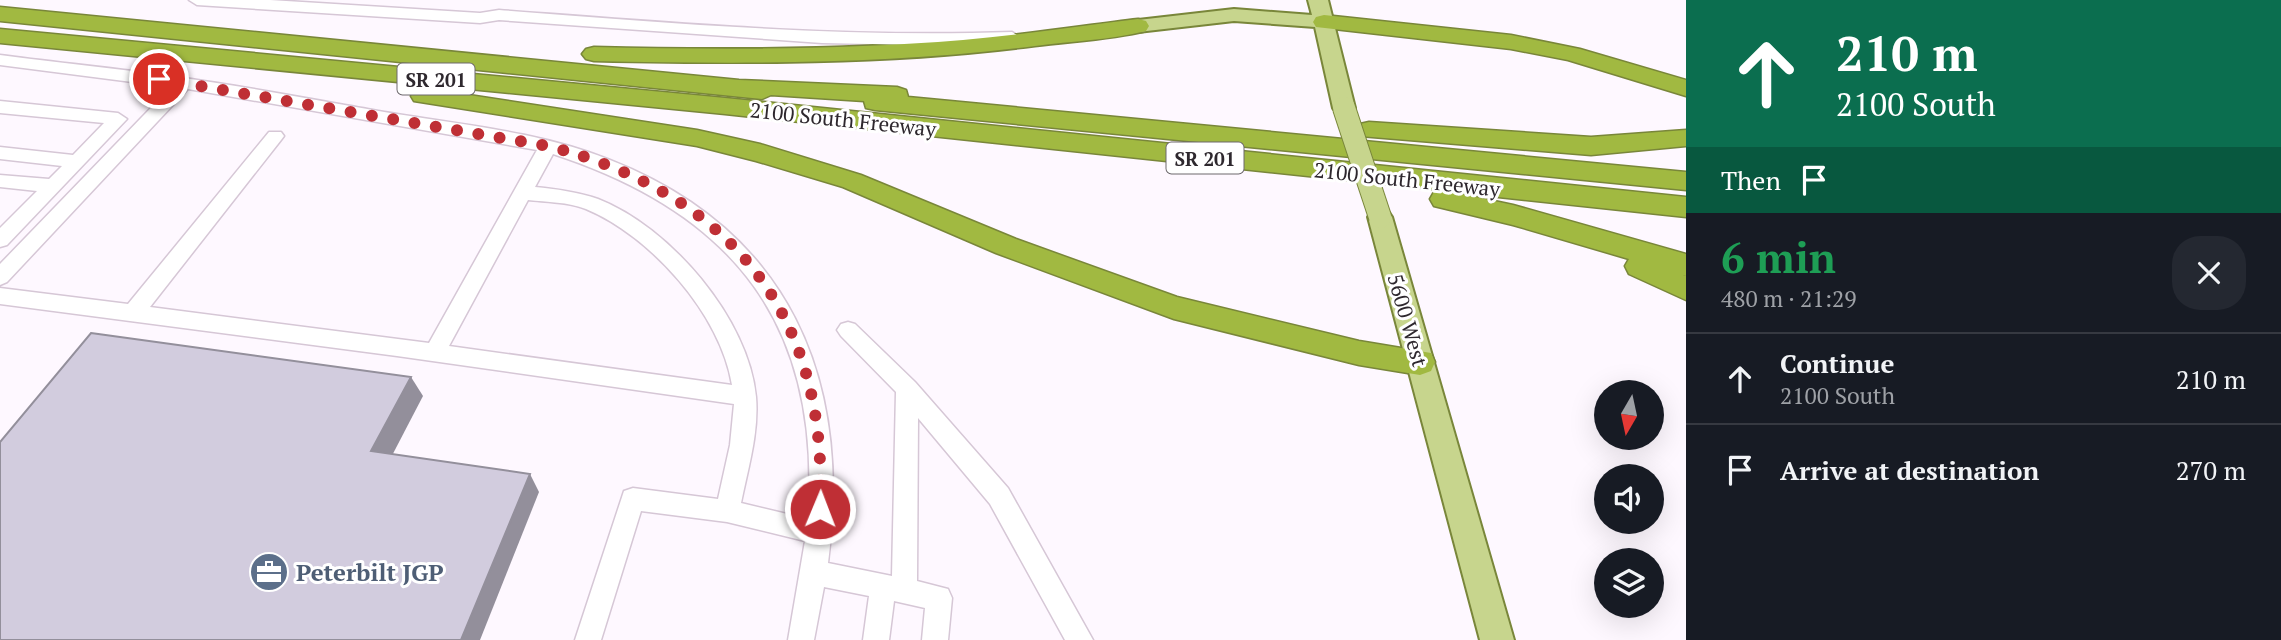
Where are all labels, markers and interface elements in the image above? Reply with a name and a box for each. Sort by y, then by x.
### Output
text: 210 m [1836,20,1978,85]
icon: ahead [1721,28,1812,119]
pin [129,49,189,109]
icon: arrive [140,60,178,98]
road number: SR 201 [398,64,474,94]
text: 2100 South [1836,83,1996,125]
street label: 2100 South Freeway [748,95,938,143]
road number: SR 201 [1166,142,1244,174]
street label: 2100 South Freeway [1312,155,1502,203]
icon: arrive [1795,161,1833,199]
text: Then [1721,163,1781,197]
text: 6 min [1721,229,1836,285]
button: close [2172,236,2246,310]
street label: 5600 West [1381,270,1435,370]
text: 480 m · 21:29 [1721,283,1856,314]
text: Continue [1780,346,1894,380]
icon: ahead [1721,360,1759,398]
text: 210 m [2176,362,2246,396]
north arrow [1594,380,1664,450]
map controls [1594,380,1664,618]
text: 2100 South [1780,380,1895,411]
icon: arrive [1721,451,1759,489]
text: Arrive at destination [1780,453,2039,487]
text: 270 m [2176,453,2246,487]
button: sound [1594,464,1664,534]
position arrow [783,472,857,546]
button: layers [1594,548,1664,618]
office icon: Peterbilt JGP [248,551,290,593]
place label: Peterbilt JGP [296,556,444,588]

